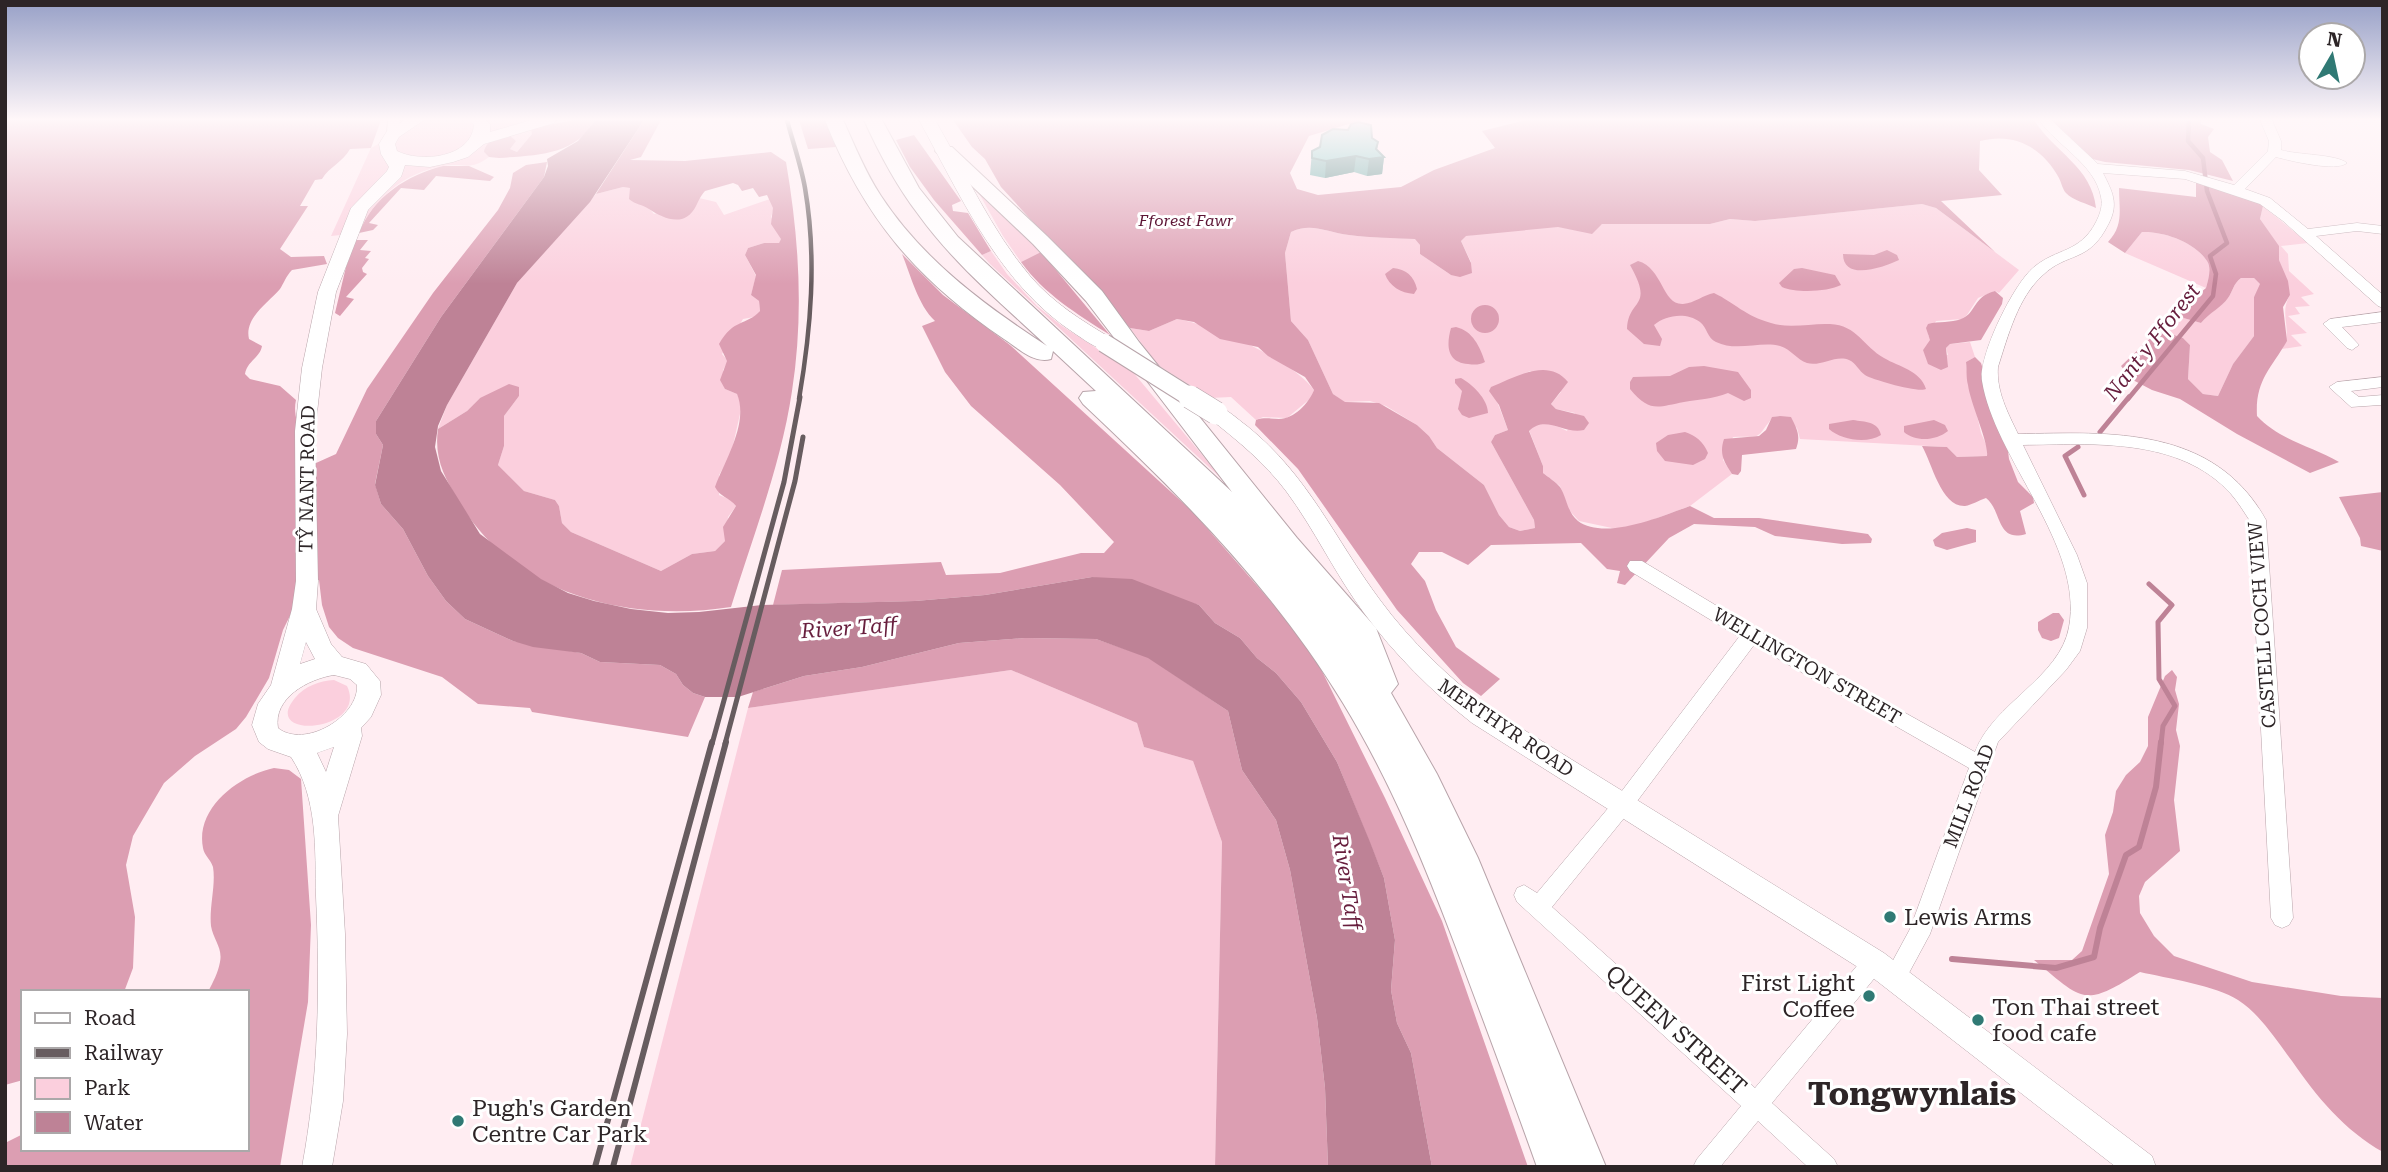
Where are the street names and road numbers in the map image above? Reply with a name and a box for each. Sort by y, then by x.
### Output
street label: TŶ NANT ROAD [294,405,320,553]
street label: CASTELL COCH VIEW [2243,520,2281,729]
street label: WELLINGTON STREET [1709,603,1905,729]
street label: MERTHYR ROAD [1434,674,1578,782]
street label: MILL ROAD [1939,741,1999,851]
street label: QUEEN STREET [1600,960,1752,1100]

